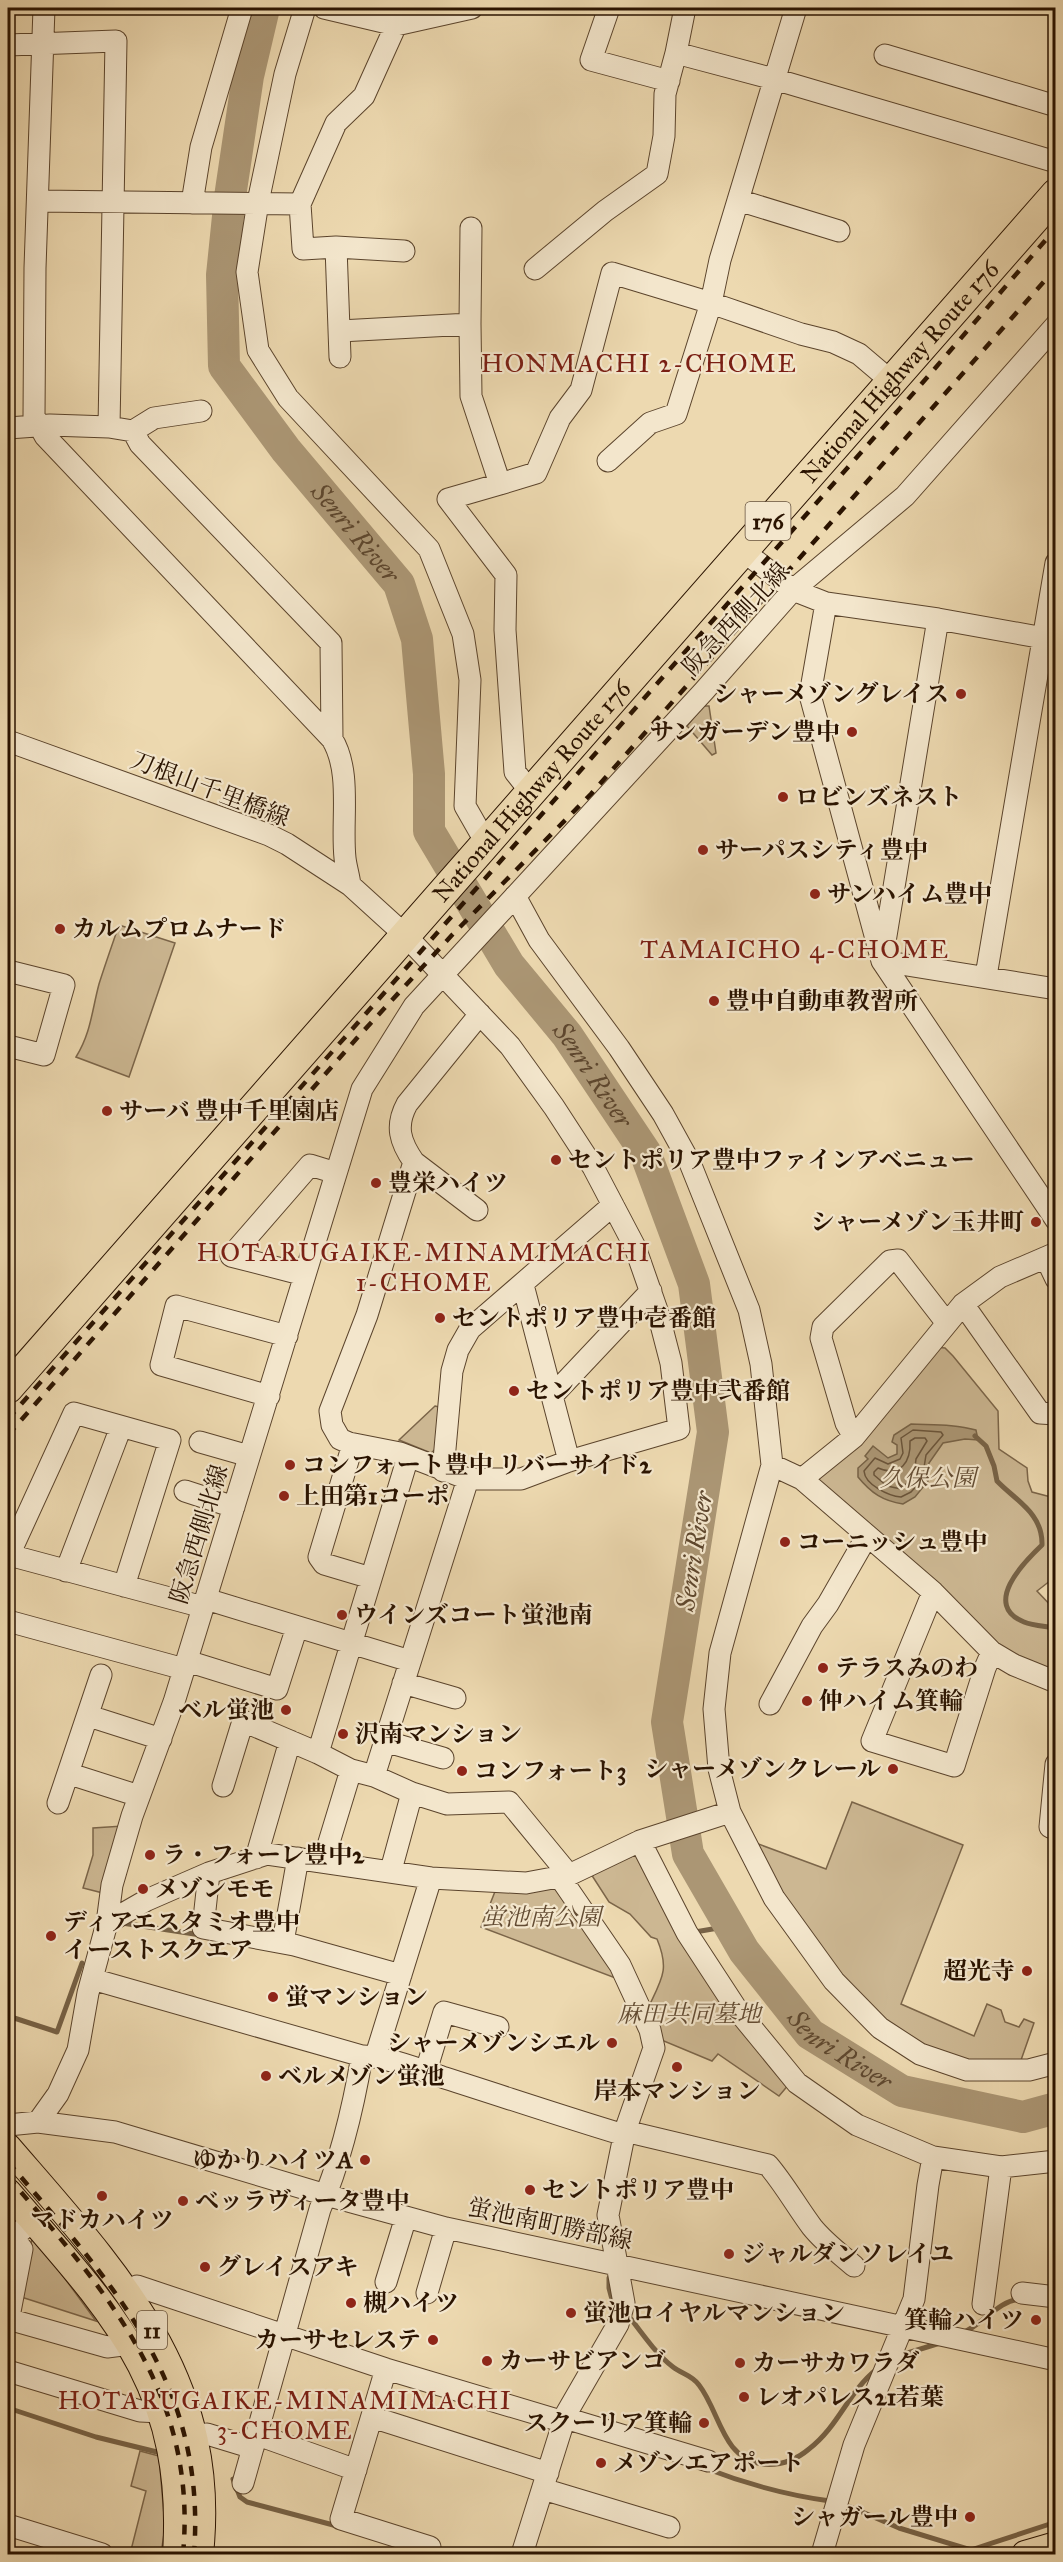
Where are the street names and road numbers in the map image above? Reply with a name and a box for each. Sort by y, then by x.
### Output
street label: National Highway Route 176 [794,254,1006,489]
road number: 176 [746,502,790,540]
street label: 阪急西側北線 [676,556,796,682]
street label: National Highway Route 176 [426,674,638,908]
street label: 刀根山千里橋線 [126,745,294,833]
street label: 阪急西側北線 [164,1461,234,1607]
street label: 蛍池南町勝部線 [465,2192,635,2256]
road number: 11 [137,2311,167,2349]

